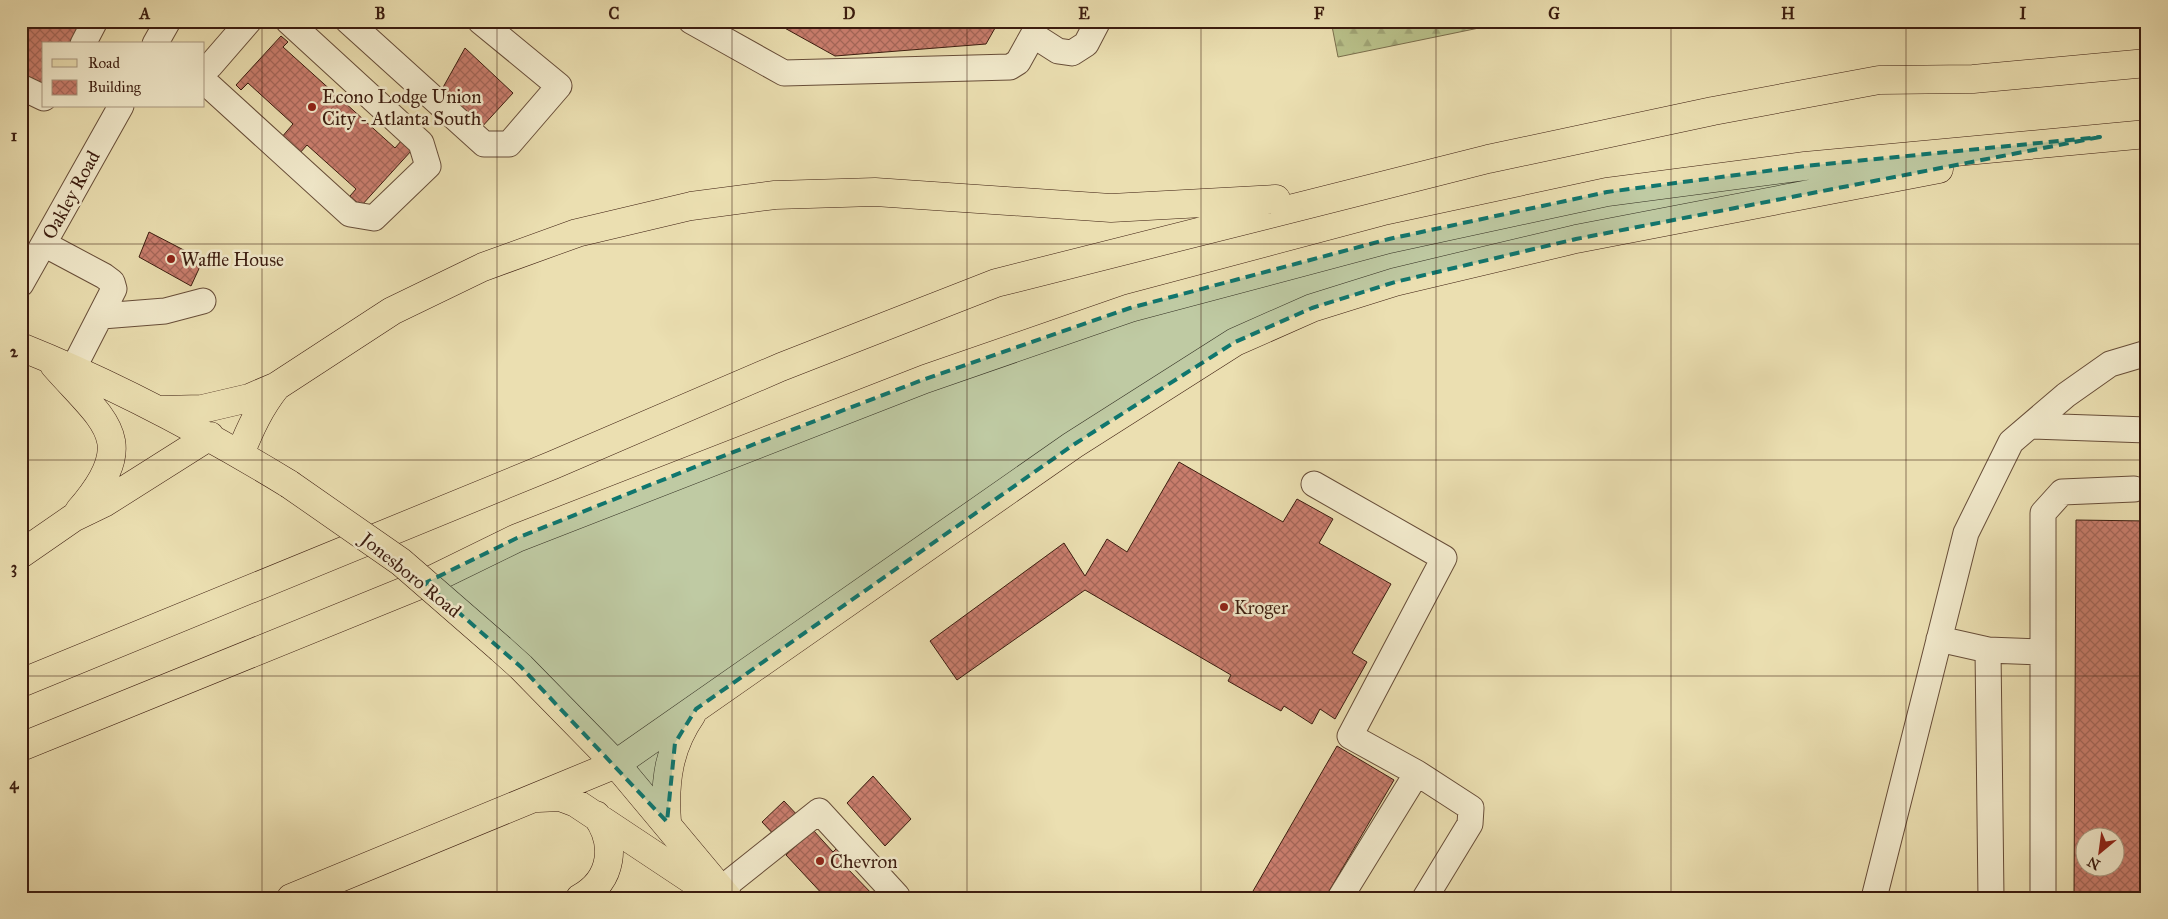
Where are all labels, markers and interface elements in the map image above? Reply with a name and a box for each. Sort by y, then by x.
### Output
text: A [139,4,151,23]
text: B [375,4,385,23]
text: C [609,4,620,23]
text: D [843,4,856,23]
text: E [1078,4,1090,23]
text: F [1314,4,1325,23]
text: G [1548,4,1560,23]
text: H [1781,4,1795,23]
text: I [2020,4,2027,23]
legend [42,42,205,108]
text: Road [88,54,120,72]
text: Building [88,78,142,96]
place label: Econo Lodge Union City - Atlanta South [322,85,482,130]
marker: Econo Lodge Union City - Atlanta South [306,101,318,113]
text: 1 [11,126,18,145]
street label: Oakley Road [37,146,105,243]
place label: Waffle House [181,248,284,271]
marker: Waffle House [165,253,177,265]
text: 2 [10,342,19,361]
street label: Jonesboro Road [354,526,466,623]
text: 3 [11,558,17,578]
place label: Kroger [1234,596,1289,620]
marker: Kroger [1218,601,1230,613]
text: 4 [10,774,20,794]
north arrow [2076,826,2126,876]
place label: Chevron [830,850,898,873]
text: N [2085,853,2103,873]
marker: Chevron [814,855,826,867]

